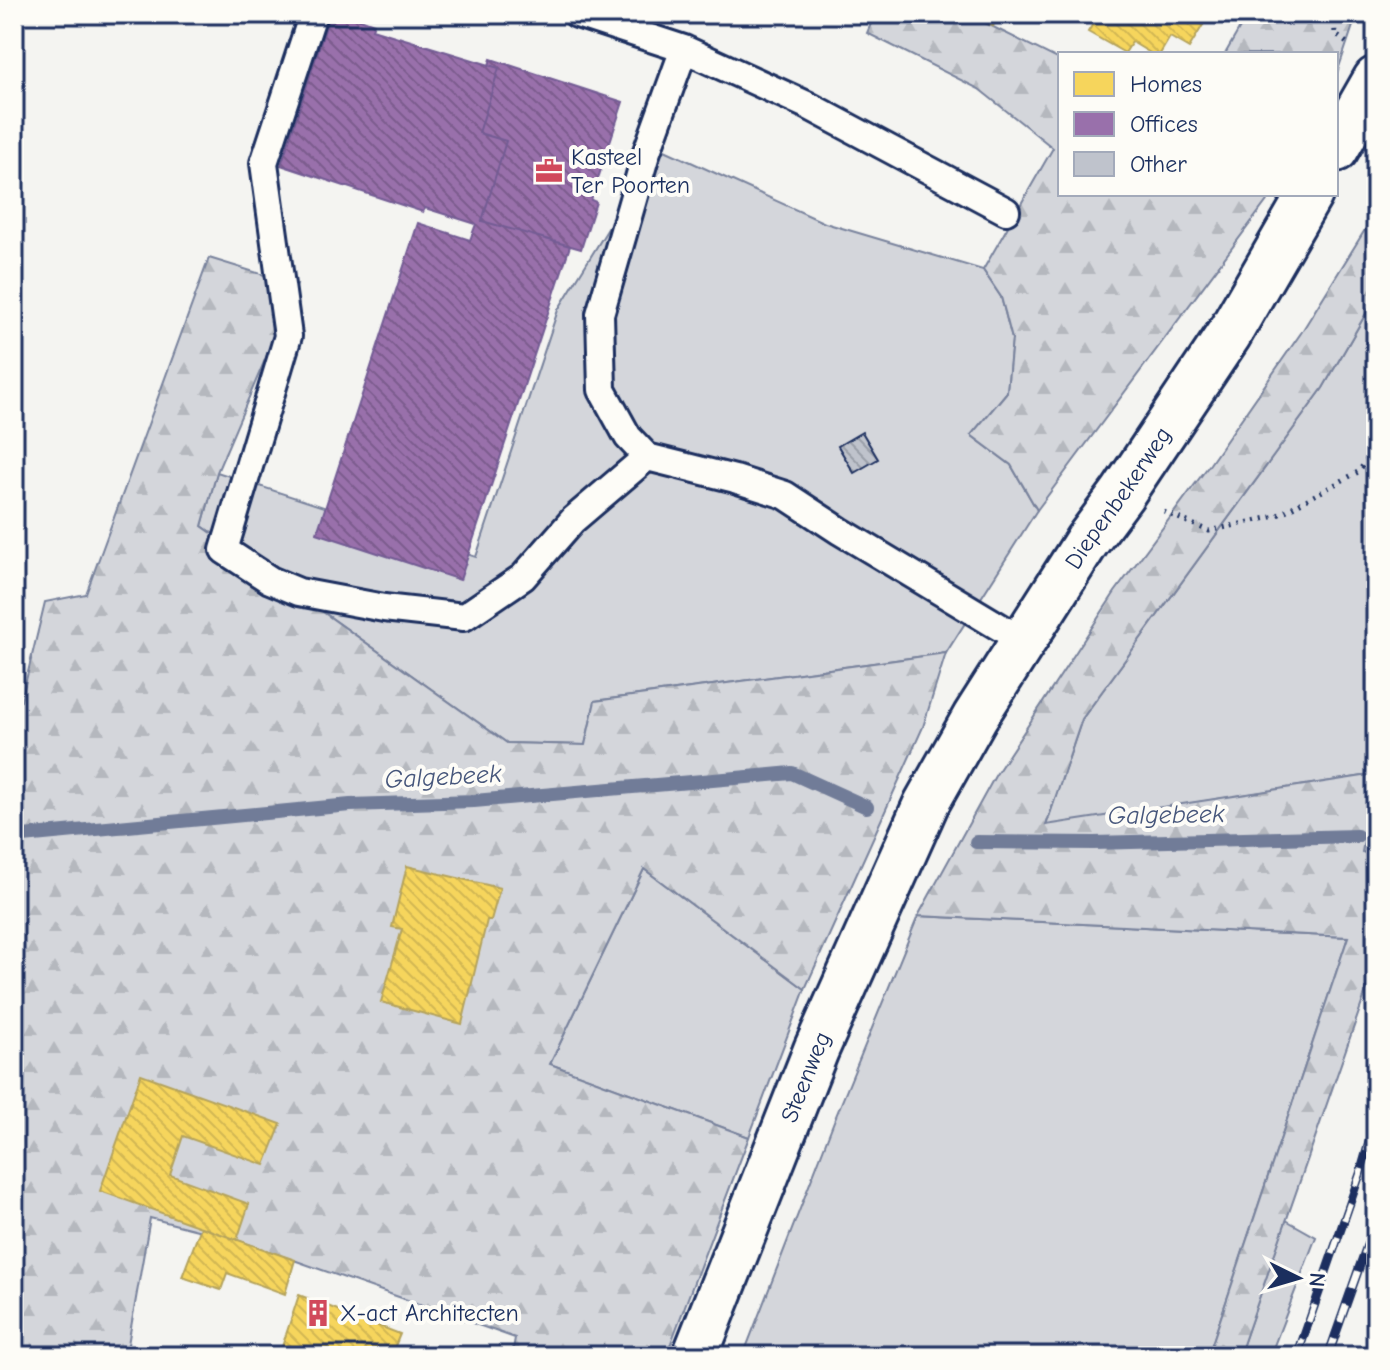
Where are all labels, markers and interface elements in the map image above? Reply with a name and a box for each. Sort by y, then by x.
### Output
legend [1058,52,1338,196]
text: Homes [1130,70,1202,98]
text: Offices [1130,110,1198,138]
place label: Kasteel Ter Poorten [571,143,690,199]
text: Other [1130,150,1187,178]
office icon: Kasteel Ter Poorten [534,156,564,186]
street label: Diepenbekerweg [1059,421,1177,574]
water label: Galgebeek [384,759,503,795]
water label: Galgebeek [1107,799,1225,831]
street label: Steenweg [775,1027,836,1127]
north arrow [1258,1238,1338,1318]
text: N [1303,1271,1331,1288]
building icon: X-act Architecten [303,1298,333,1328]
place label: X-act Architecten [340,1299,519,1327]

